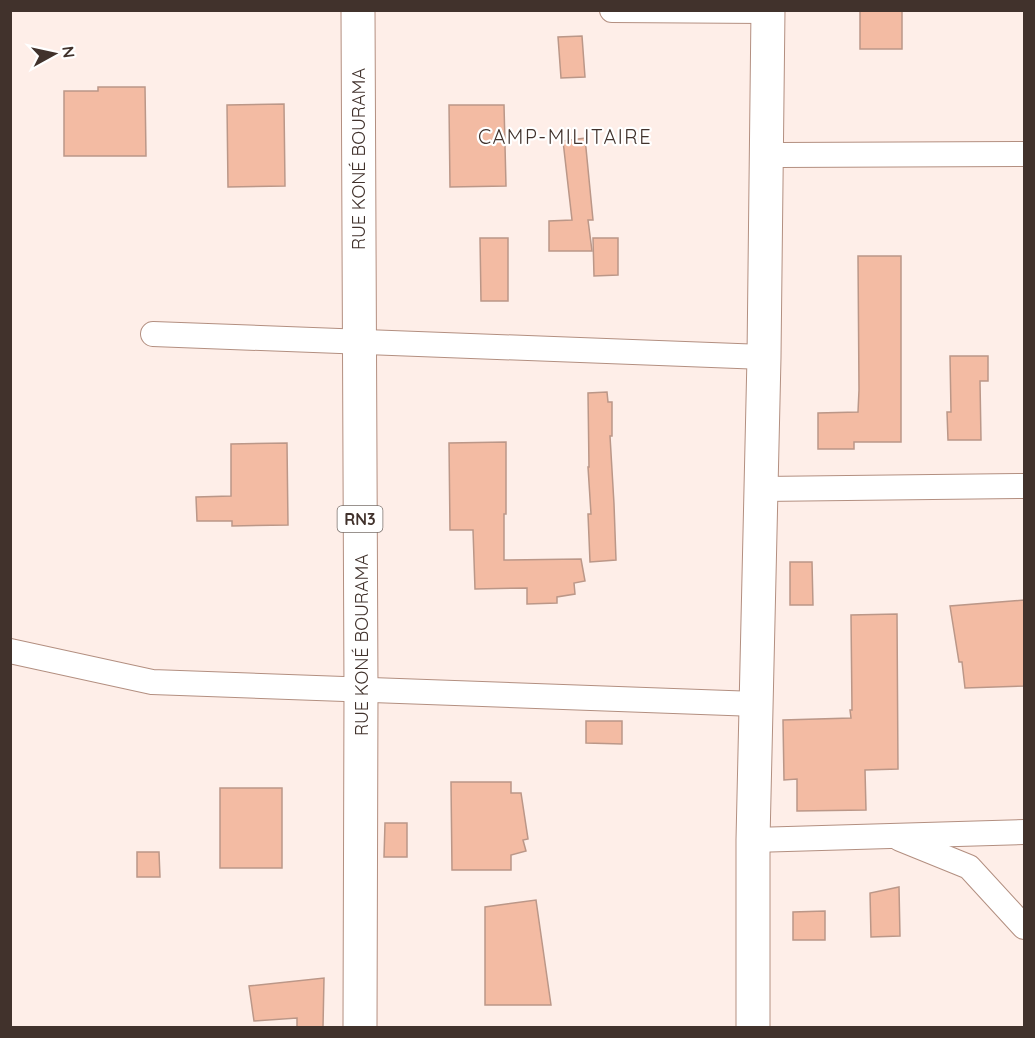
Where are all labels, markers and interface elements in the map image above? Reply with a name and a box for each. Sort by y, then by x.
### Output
north arrow [24,24,84,84]
text: N [58,45,80,59]
street label: RUE KONÉ BOURAMA [347,68,370,250]
district label: CAMP-MILITAIRE [478,124,652,149]
road number: RN3 [338,506,382,532]
street label: RUE KONÉ BOURAMA [350,554,373,736]

